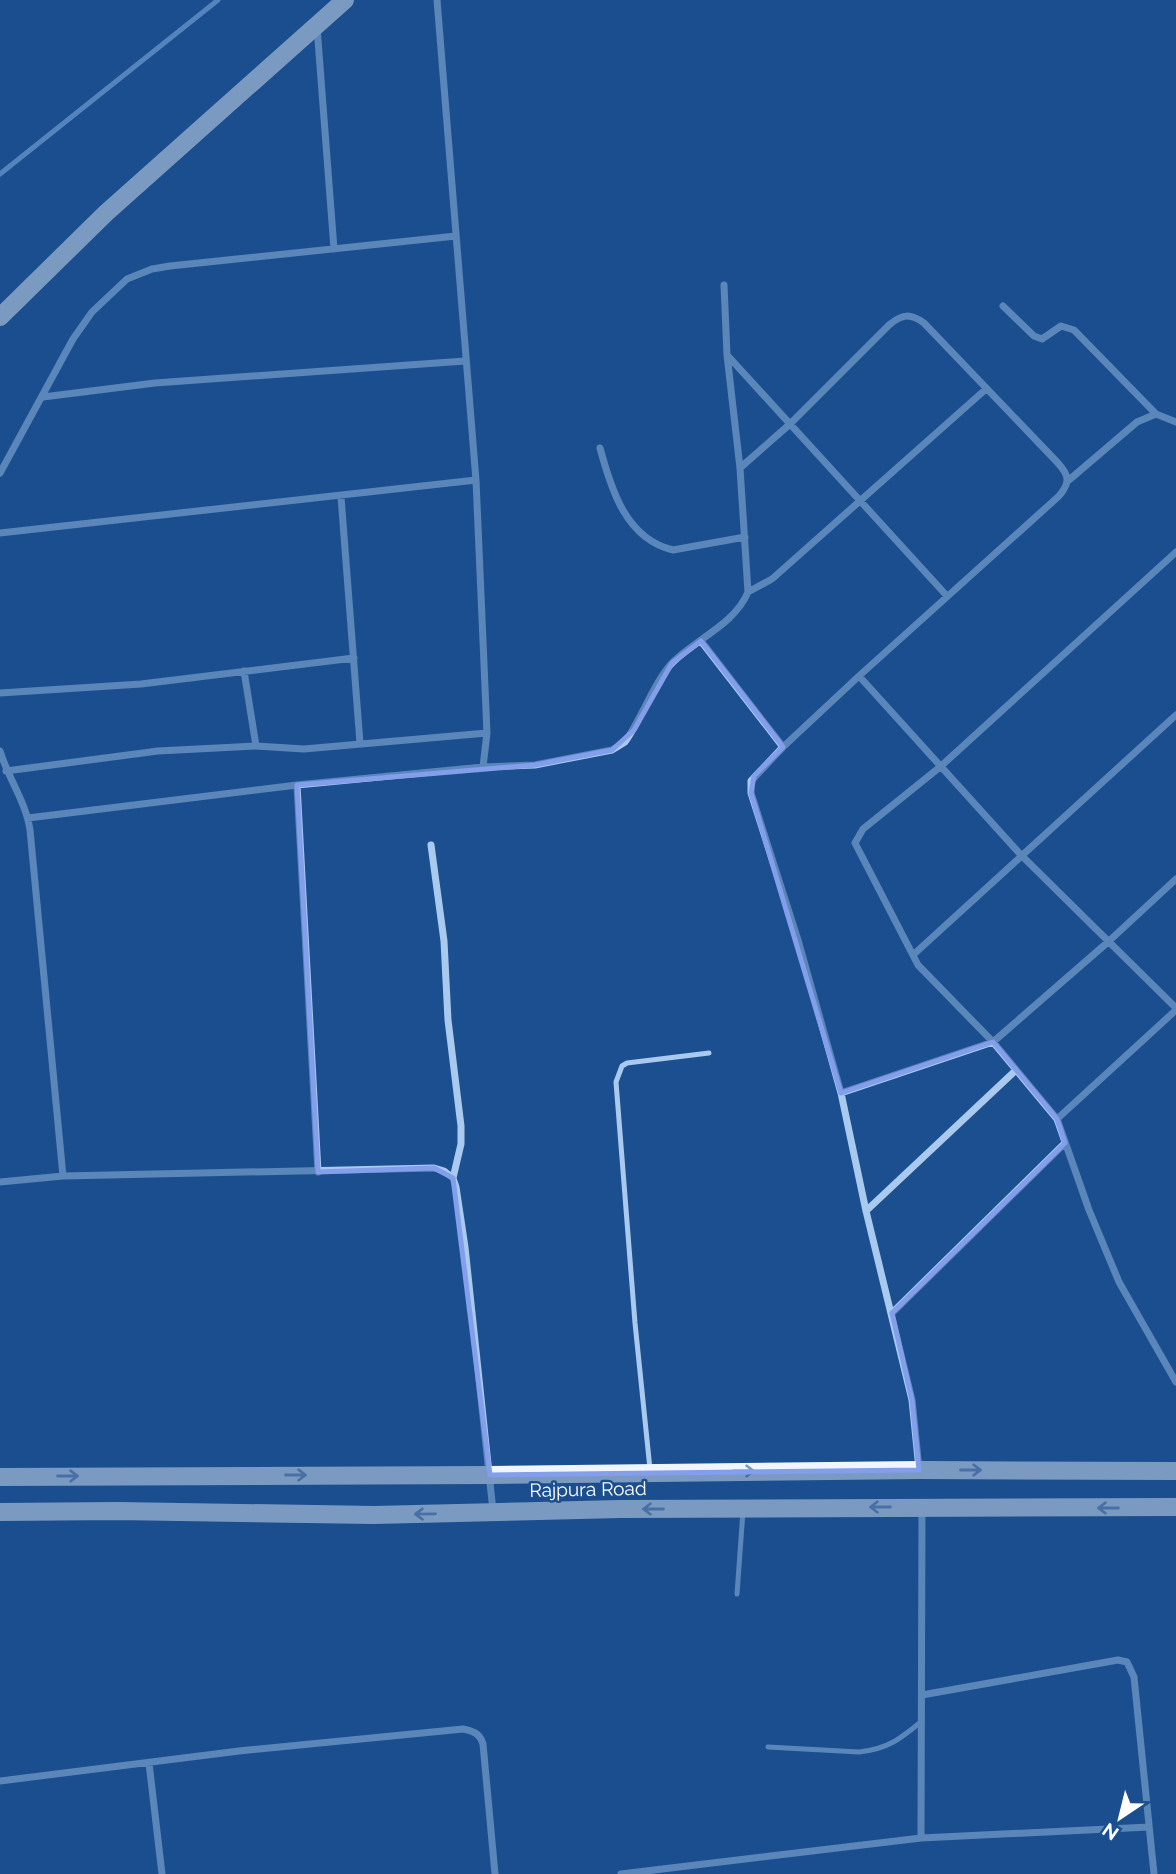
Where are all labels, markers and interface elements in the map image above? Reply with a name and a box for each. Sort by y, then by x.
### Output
one-way arrow [959,1463,982,1477]
one-way arrow [732,1464,755,1478]
one-way arrow [284,1468,307,1482]
one-way arrow [56,1469,79,1483]
street label: Rajpura Road [529,1477,647,1501]
one-way arrow [869,1500,892,1514]
one-way arrow [1097,1501,1120,1515]
one-way arrow [642,1502,665,1516]
one-way arrow [414,1507,437,1521]
north arrow [1085,1783,1155,1853]
text: N [1098,1819,1122,1845]

